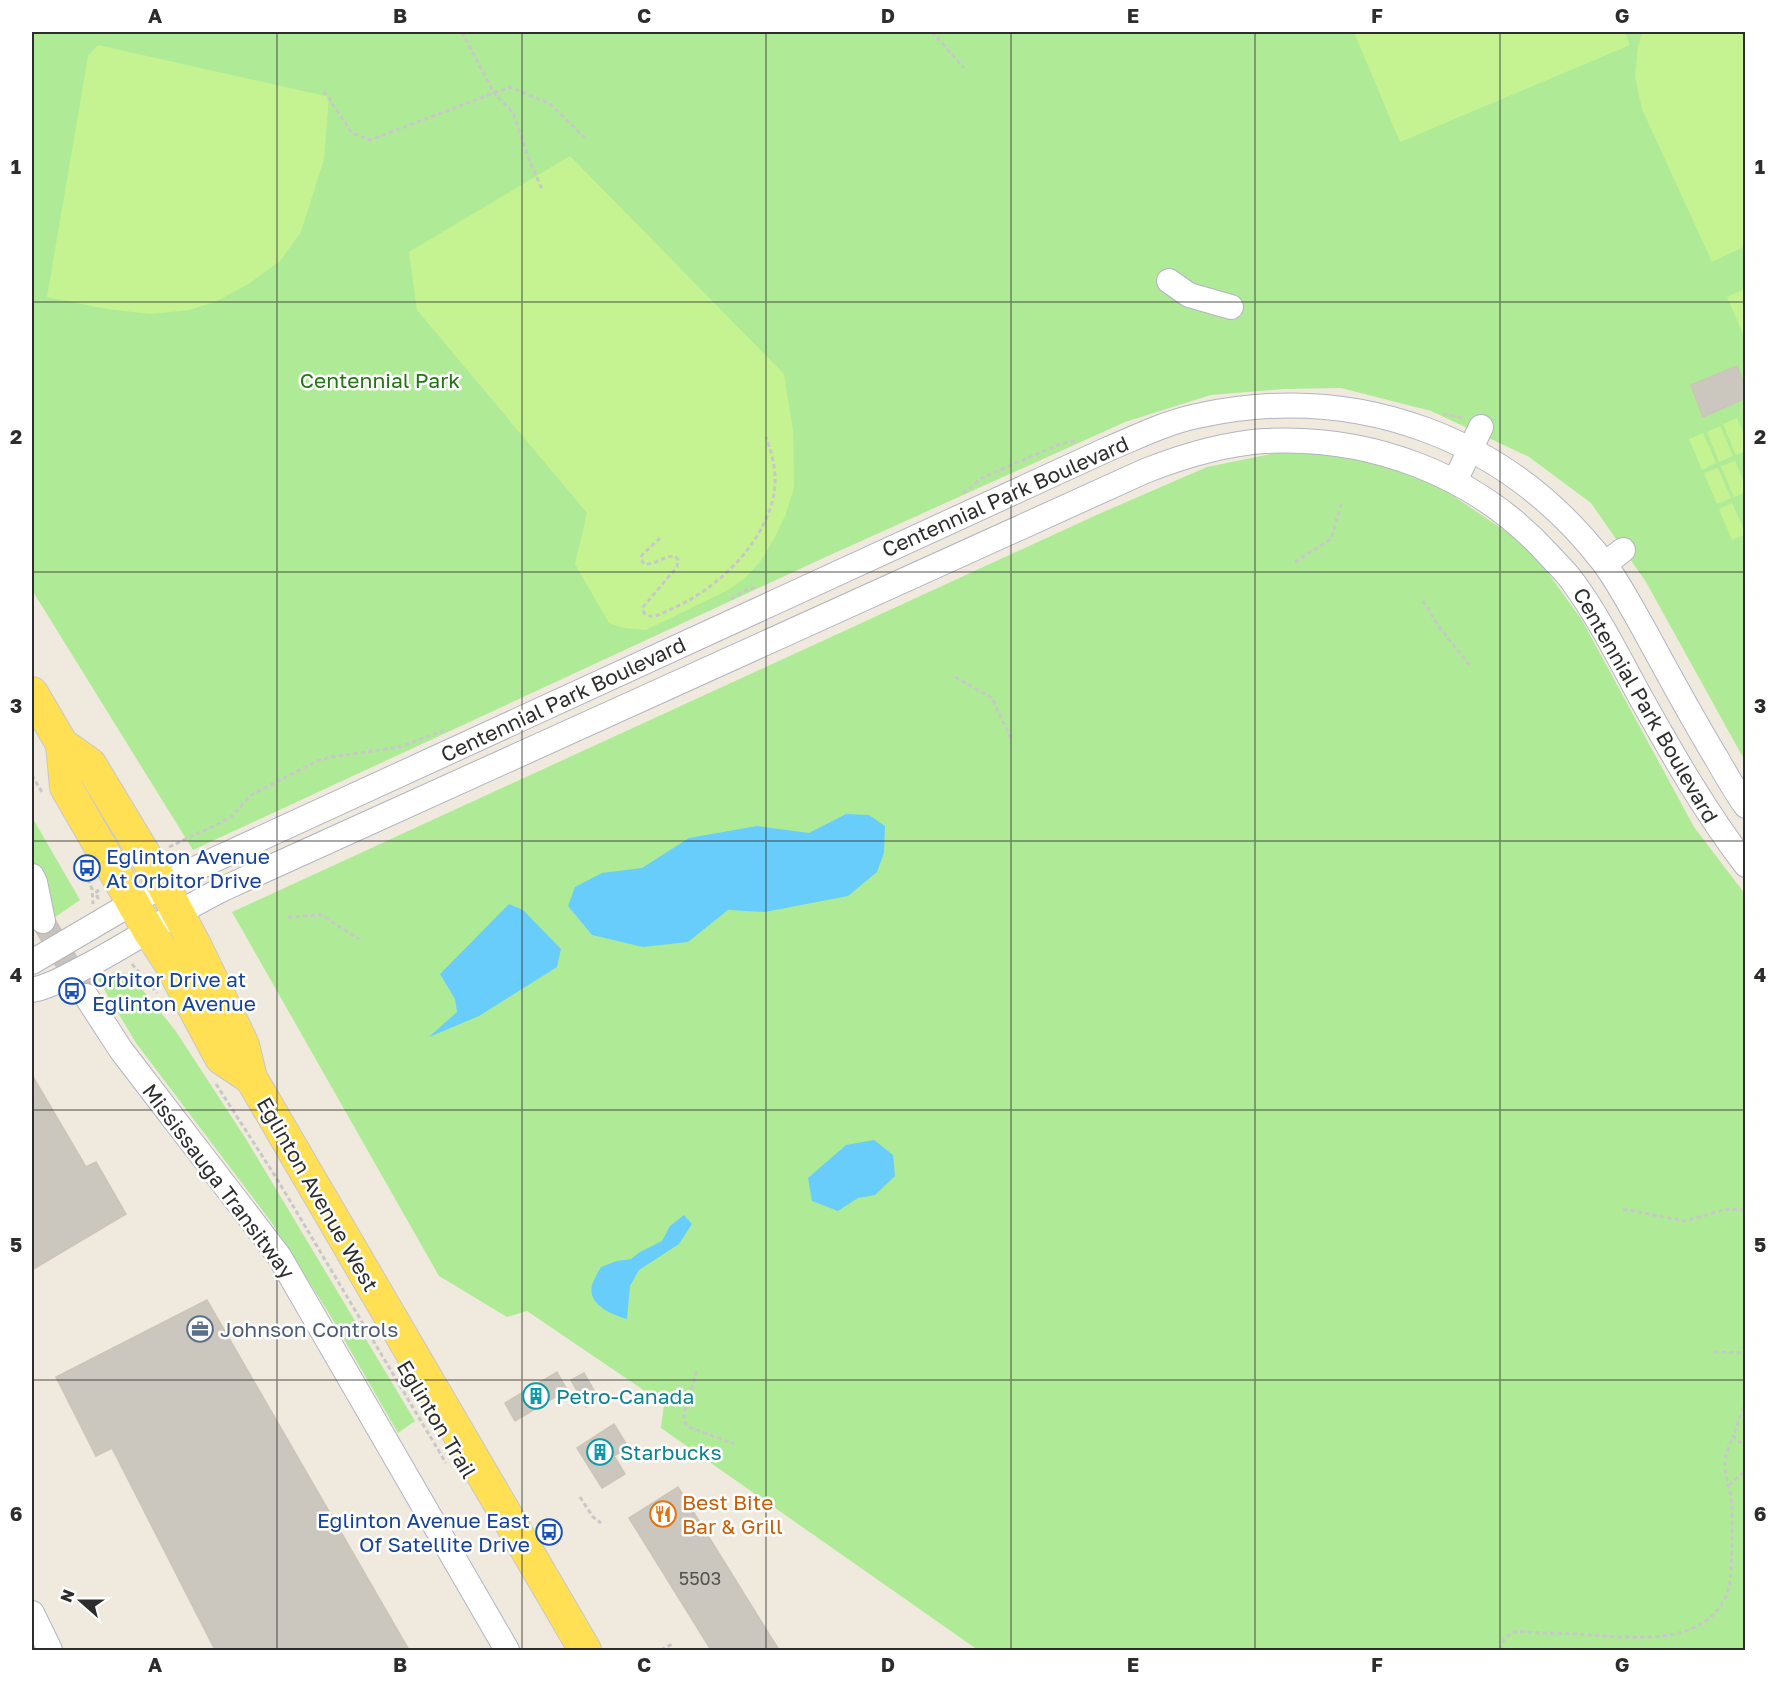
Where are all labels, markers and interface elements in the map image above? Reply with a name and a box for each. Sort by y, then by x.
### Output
text: A [148,3,162,27]
text: B [393,3,407,27]
text: C [637,3,651,27]
text: D [881,3,895,27]
text: E [1127,3,1139,27]
text: F [1371,3,1383,27]
text: G [1615,3,1629,27]
text: 1 [11,154,21,178]
text: 1 [1755,154,1765,178]
park label: Centennial Park [300,367,460,393]
text: 2 [10,424,22,448]
text: 2 [1754,424,1766,448]
street label: Centennial Park Boulevard [878,430,1132,562]
street label: Centennial Park Boulevard [1568,583,1724,827]
street label: Centennial Park Boulevard [436,631,690,767]
text: 3 [10,693,22,717]
text: 3 [1754,693,1766,717]
place label: Eglinton Avenue At Orbitor Drive [106,843,270,893]
bus stop icon: Eglinton Avenue At Orbitor Drive [72,853,102,883]
text: 4 [10,962,22,986]
text: 4 [1754,962,1766,986]
place label: Orbitor Drive at Eglinton Avenue [92,966,256,1016]
bus stop icon: Orbitor Drive at Eglinton Avenue [57,976,87,1006]
street label: Mississauga Transitway [137,1078,301,1284]
street label: Eglinton Avenue West [252,1092,384,1296]
text: 5 [10,1232,22,1256]
text: 5 [1754,1232,1766,1256]
office icon: Johnson Controls [185,1314,215,1344]
place label: Johnson Controls [220,1316,398,1342]
street label: Eglinton Trail [392,1355,482,1483]
building icon: Petro-Canada [521,1381,551,1411]
place label: Petro-Canada [556,1383,694,1409]
building icon: Starbucks [585,1437,615,1467]
place label: Starbucks [620,1439,722,1465]
place label: Best Bite Bar & Grill [682,1489,783,1539]
restaurant icon: Best Bite Bar & Grill [648,1499,678,1529]
text: 6 [10,1501,22,1525]
text: 6 [1754,1501,1766,1525]
place label: Eglinton Avenue East Of Satellite Drive [317,1507,530,1557]
bus stop icon: Eglinton Avenue East Of Satellite Drive [534,1517,564,1547]
house number: 5503 [679,1567,721,1589]
north arrow [51,1571,111,1631]
text: N [55,1586,79,1605]
text: A [148,1652,162,1676]
text: B [393,1652,407,1676]
text: C [637,1652,651,1676]
text: D [881,1652,895,1676]
text: E [1127,1652,1139,1676]
text: F [1371,1652,1383,1676]
text: G [1615,1652,1629,1676]

